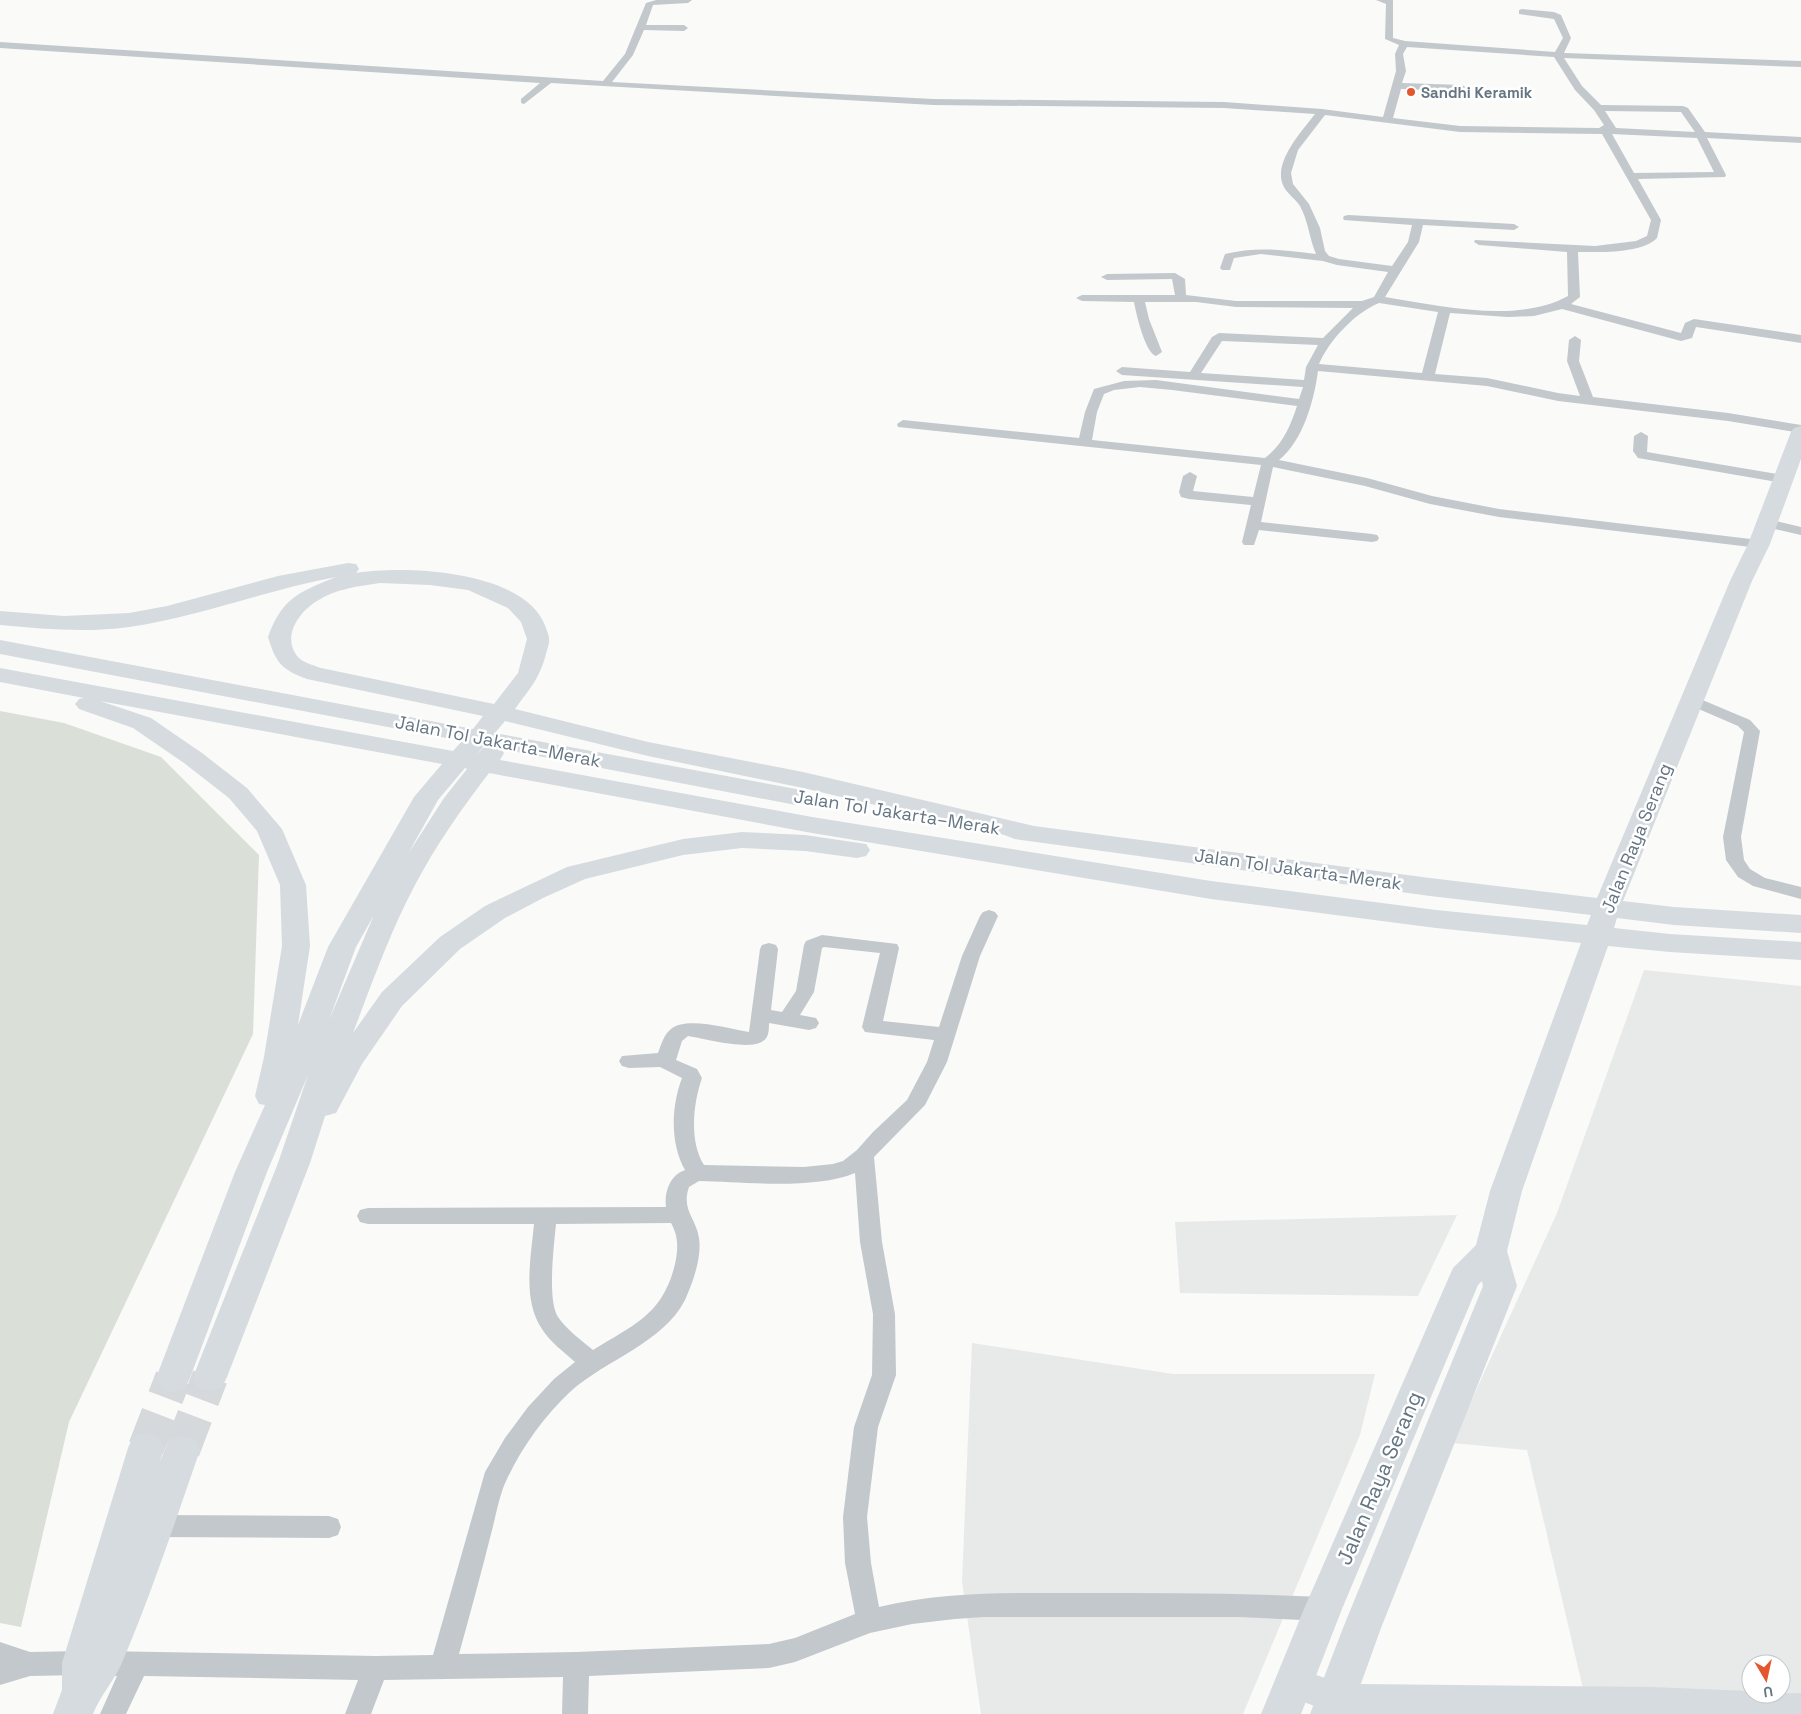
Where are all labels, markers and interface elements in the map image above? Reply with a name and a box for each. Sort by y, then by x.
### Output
place label: Sandhi Keramik [1421,83,1533,102]
marker: Sandhi Keramik [1405,86,1417,98]
street label: Jalan Tol Jakarta–Merak [393,710,603,772]
street label: Jalan Raya Serang [1595,760,1677,916]
street label: Jalan Tol Jakarta–Merak [792,784,1002,840]
street label: Jalan Tol Jakarta–Merak [1193,843,1403,895]
street label: Jalan Raya Serang [1330,1387,1428,1569]
north arrow [1741,1654,1791,1704]
text: U [1762,1682,1774,1701]

